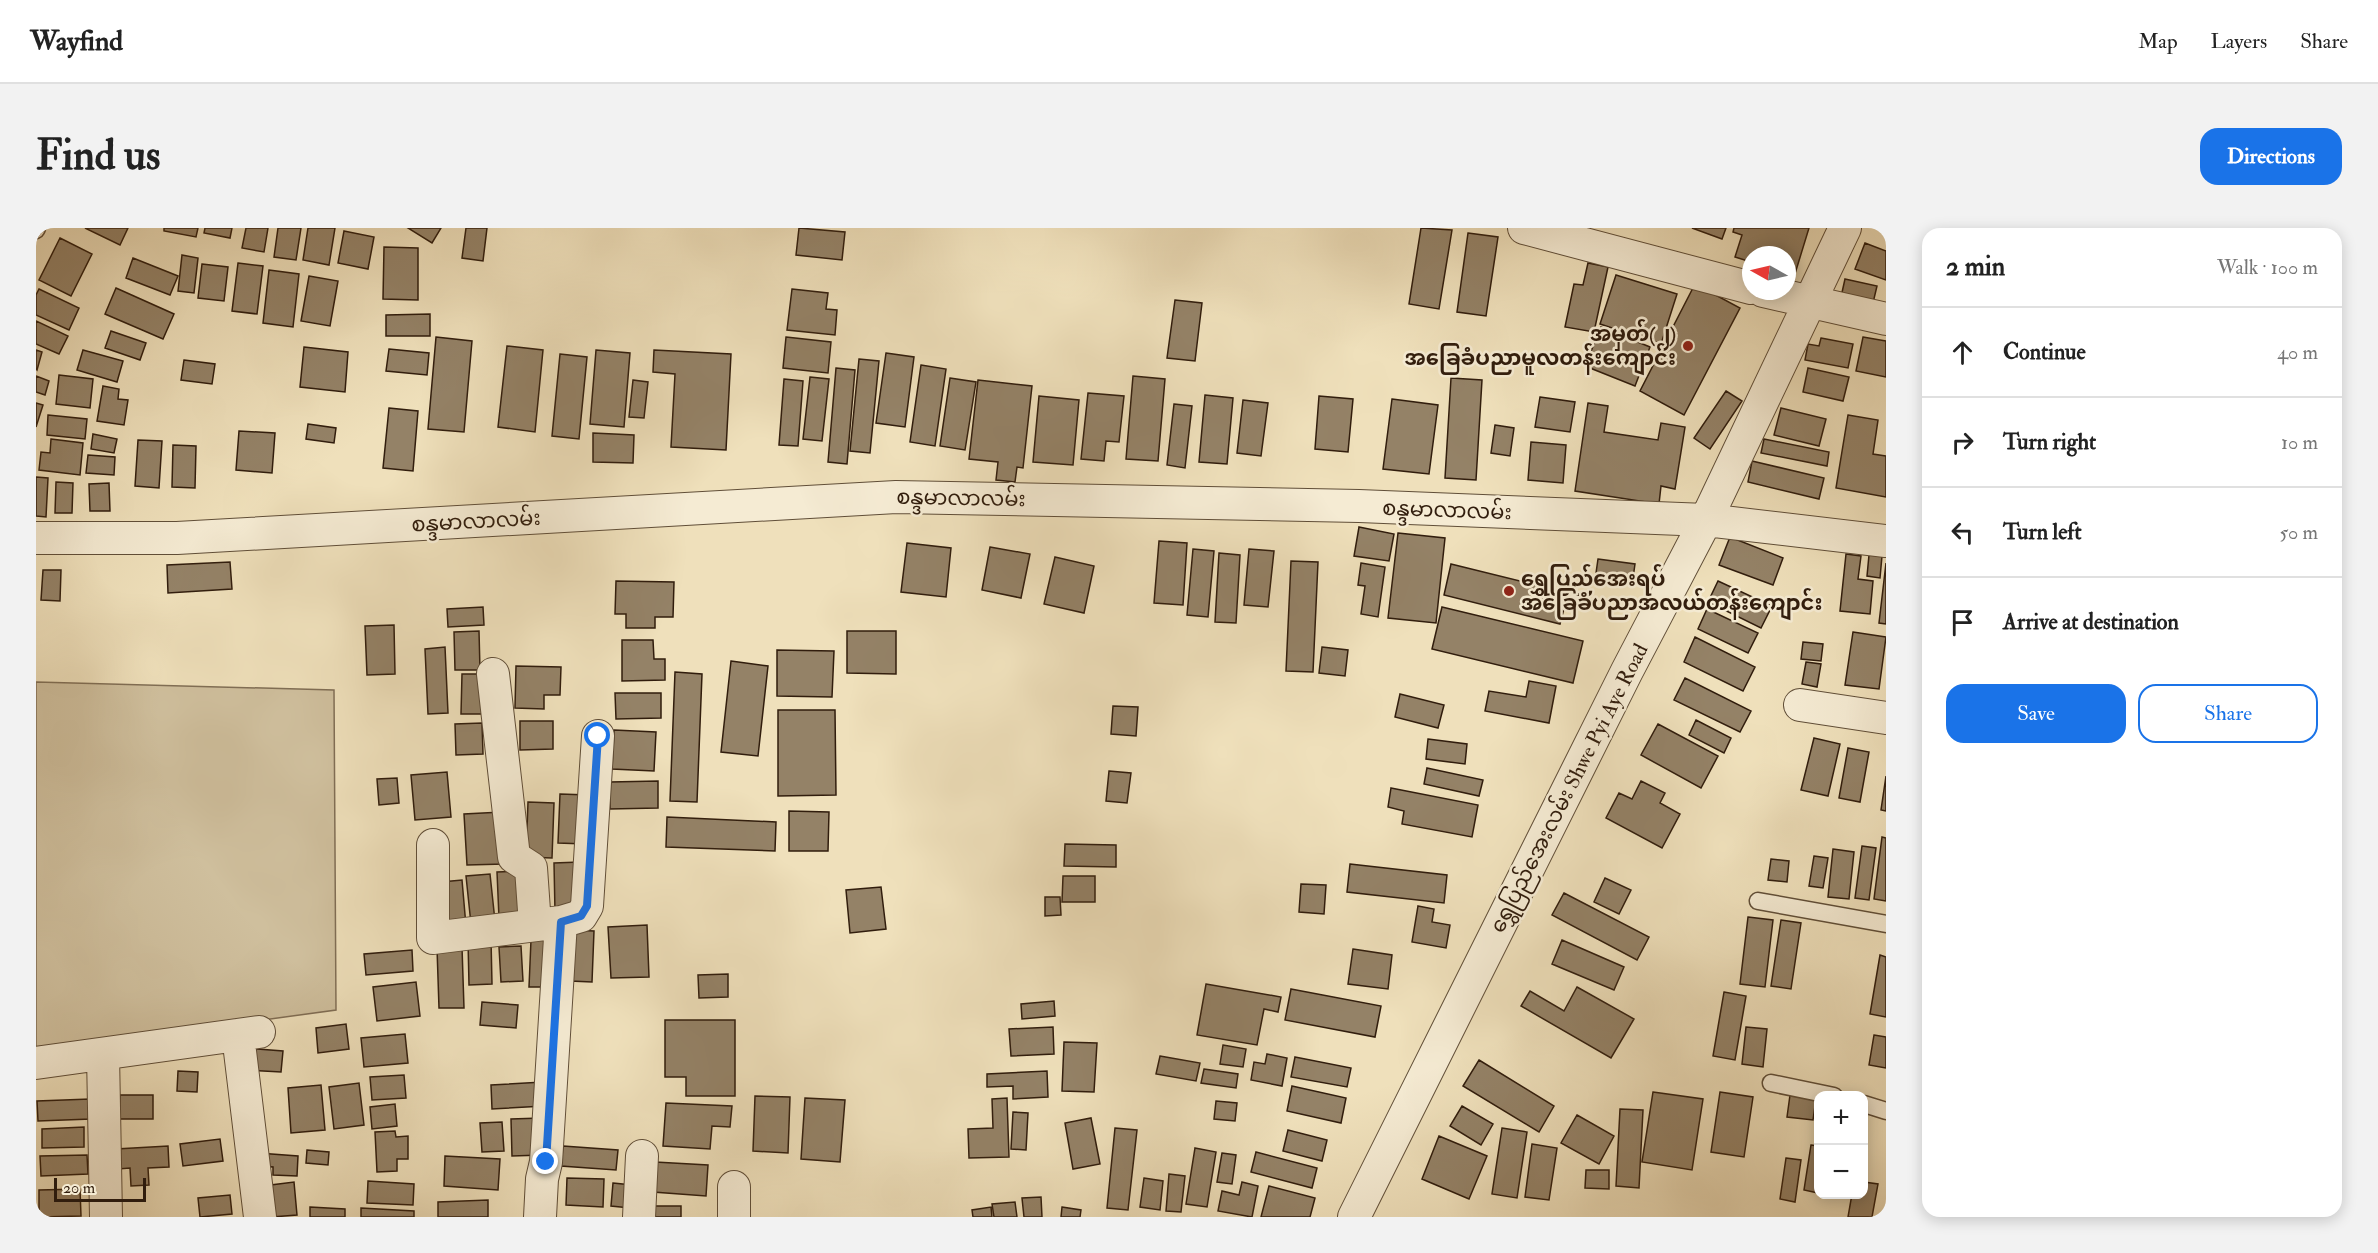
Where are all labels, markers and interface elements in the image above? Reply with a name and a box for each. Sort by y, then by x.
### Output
text: Wayfind [30,24,123,59]
text: Map [2138,28,2178,55]
text: Layers [2211,28,2267,55]
text: Share [2300,28,2348,55]
button: Directions [2200,128,2342,185]
text: Find us [36,130,160,182]
north arrow [1742,246,1796,300]
text: 2 min [1946,251,2005,283]
text: Walk · 100 m [2217,255,2318,280]
place label: အမှတ်(၂) အခြေခံပညာမူလတန်းကျောင်း [1404,318,1676,376]
icon: ahead [1946,336,1979,369]
text: Continue [2003,338,2086,366]
marker: အမှတ်(၂) အခြေခံပညာမူလတန်းကျောင်း [1681,339,1695,353]
text: 40 m [2277,340,2318,365]
icon: right [1946,426,1979,459]
text: Turn right [2003,428,2096,456]
text: 10 m [2281,430,2318,455]
street label: စန္ဒမာလာလမ်း [896,481,1026,517]
street label: စန္ဒမာလာလမ်း [1382,492,1512,530]
street label: စန္ဒမာလာလမ်း [411,502,542,542]
icon: left [1946,516,1979,549]
text: Turn left [2003,518,2082,546]
text: 50 m [2279,520,2318,545]
place label: ရွှေပြည်အေးရပ် အခြေခံပညာအလယ်တန်းကျောင်း [1521,563,1823,621]
marker: ရွှေပြည်အေးရပ် အခြေခံပညာအလယ်တန်းကျောင်း [1502,584,1516,598]
icon: arrive [1946,606,1979,639]
text: Arrive at destination [2003,608,2179,636]
street label: ရွှေပြည်အေးလမ်း Shwe Pyi Aye Road [1482,637,1657,939]
button: Save [1946,684,2126,743]
button: Share [2138,684,2318,743]
route start [584,722,610,748]
map controls [1814,1091,1868,1199]
button: + [1814,1091,1868,1145]
button: − [1814,1145,1868,1199]
route end [532,1148,558,1174]
scale bar [54,1175,146,1202]
text: 20 m [63,1178,95,1198]

